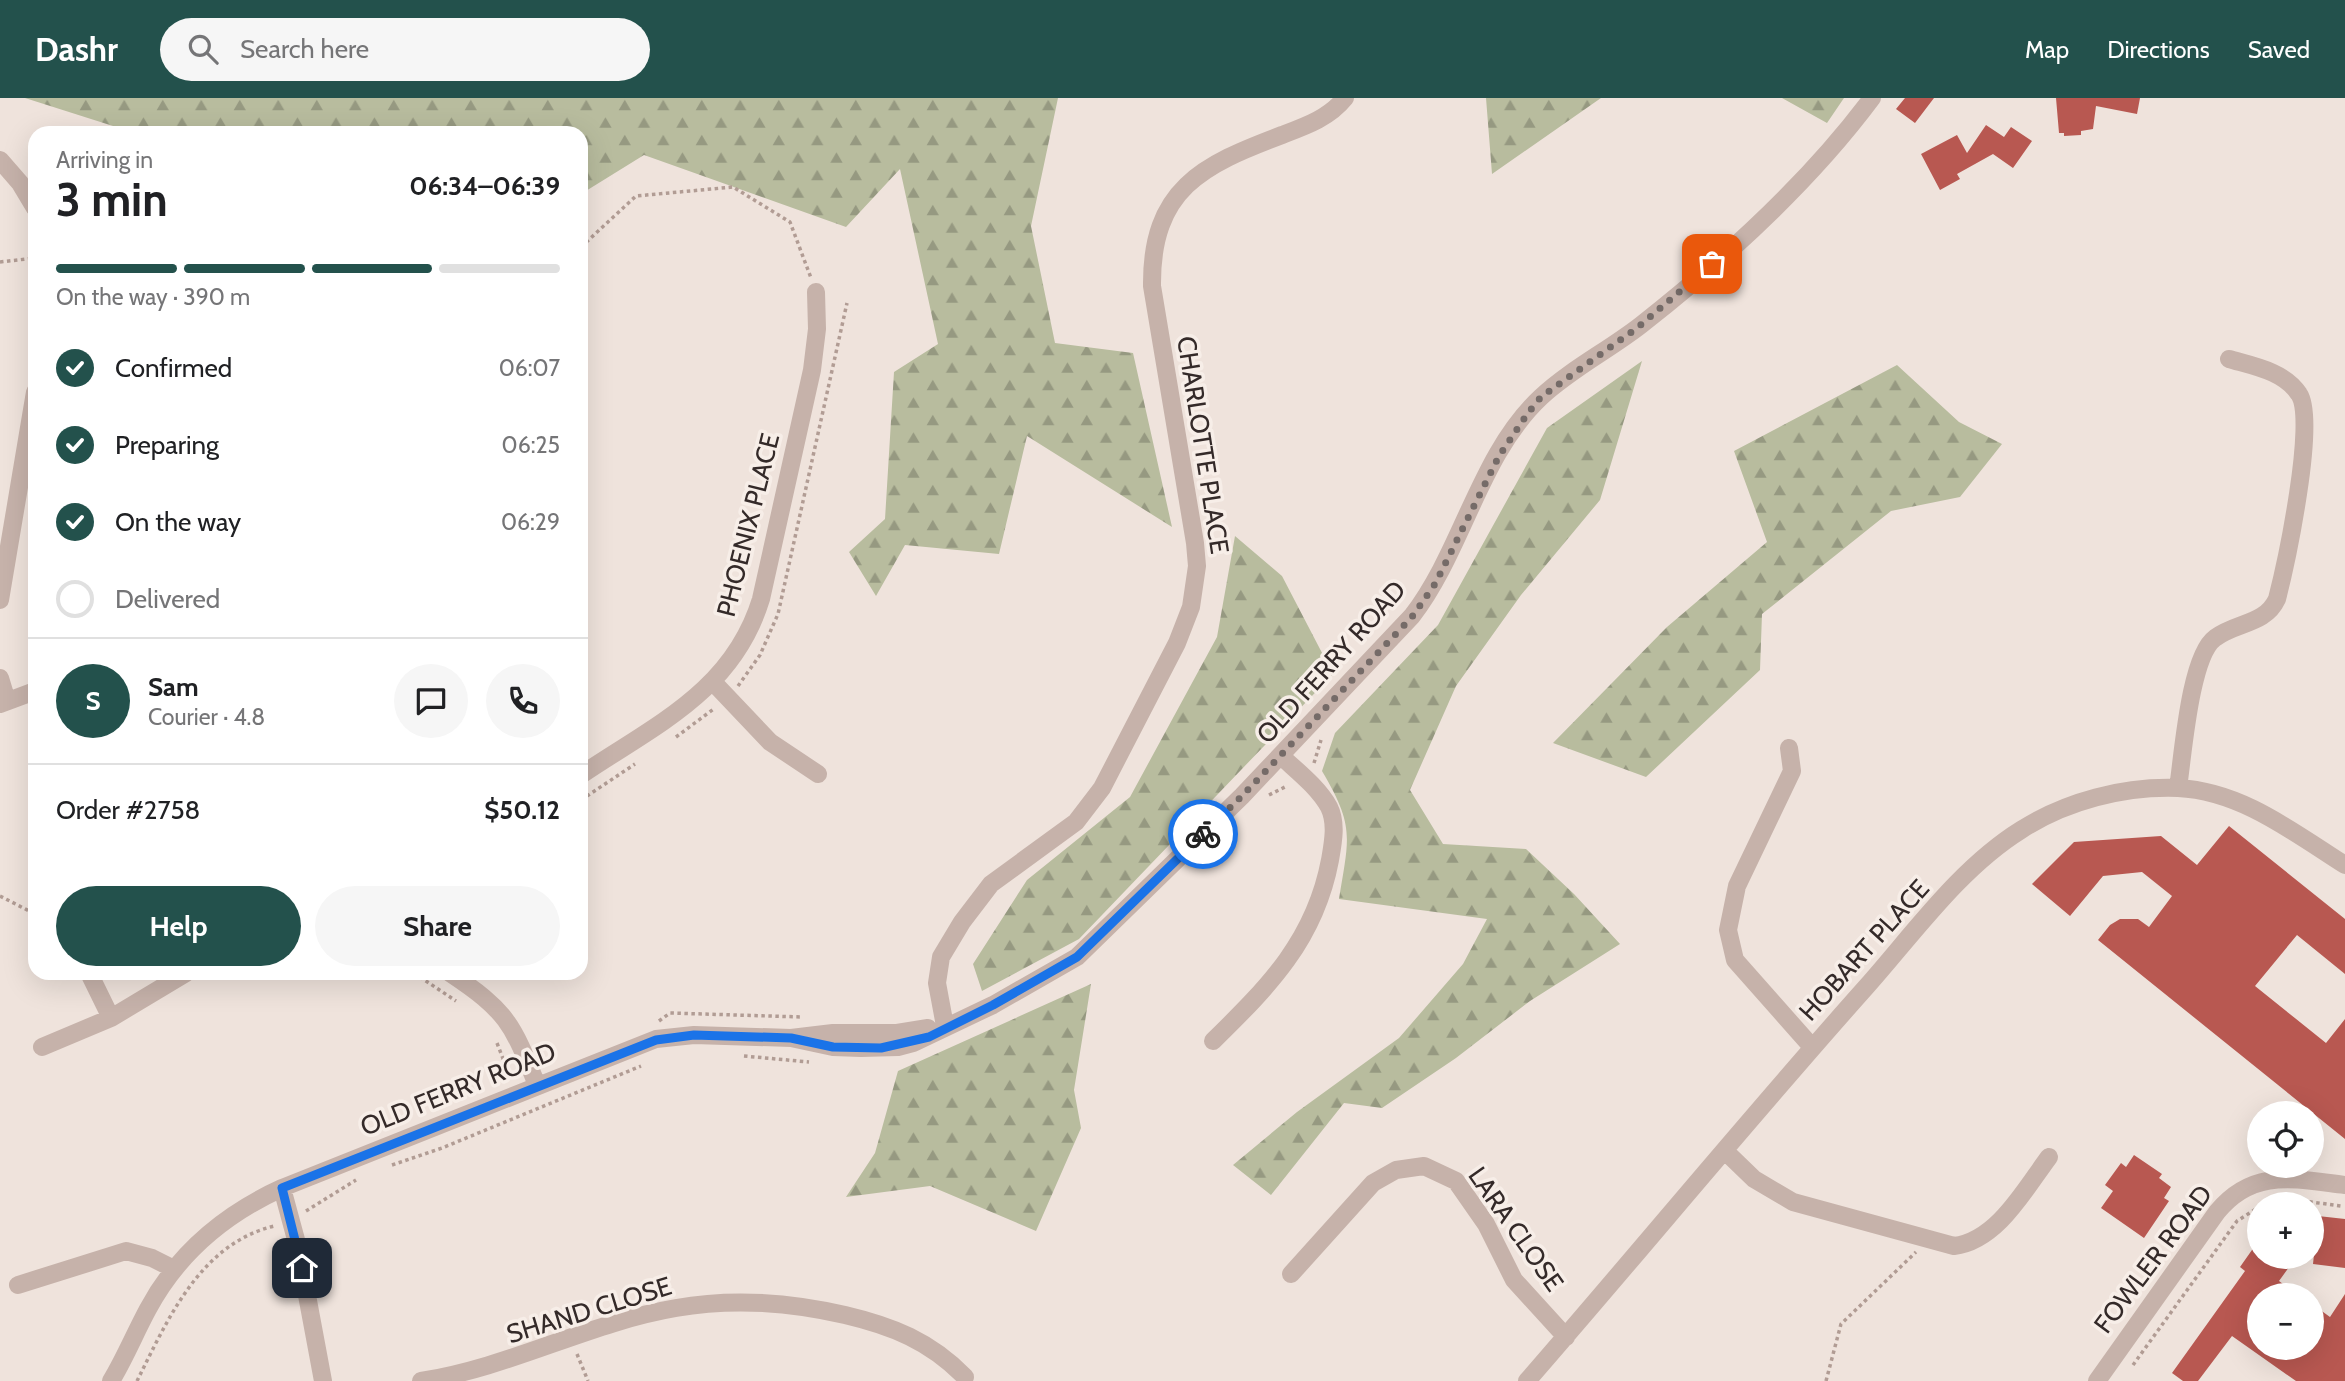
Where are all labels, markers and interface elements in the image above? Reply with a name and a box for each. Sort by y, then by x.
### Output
search box [160,18,650,81]
text: Dashr [35,29,118,69]
icon: search [184,30,222,68]
text: Search here [240,33,369,65]
text: Map [2025,35,2069,64]
text: Directions [2107,35,2210,64]
text: Saved [2248,35,2310,64]
text: Arriving in [56,146,153,174]
text: 06:34–06:39 [409,170,560,202]
text: 3 min [56,172,168,228]
pin [1682,234,1742,294]
icon: bag [1693,245,1731,283]
text: On the way · 390 m [56,283,250,311]
street label: CHARLOTTE PLACE [1170,334,1236,556]
icon: check [56,349,94,387]
text: Confirmed [115,352,232,384]
text: 06:07 [499,354,560,382]
icon: check [56,426,94,464]
text: Preparing [115,429,219,461]
street label: PHOENIX PLACE [710,430,786,620]
text: 06:25 [502,431,560,459]
icon: check [56,503,94,541]
text: On the way [115,506,241,538]
text: 06:29 [501,508,560,536]
street label: OLD FERRY ROAD [1250,574,1412,750]
text: Delivered [115,583,220,615]
button: chat [394,664,468,738]
button: phone [486,664,560,738]
text: Sam [148,671,199,703]
text: S [85,685,101,717]
text: Courier · 4.8 [148,703,265,731]
text: Order #2758 [56,794,200,826]
text: $50.12 [484,794,560,826]
courier [1168,799,1238,869]
icon: bike [1184,815,1222,853]
street label: HOBART PLACE [1792,873,1936,1027]
button: Help [56,886,301,966]
button: Share [315,886,560,966]
street label: OLD FERRY ROAD [356,1035,560,1143]
map controls [2247,1101,2324,1360]
button: locate [2247,1101,2324,1178]
street label: LARA CLOSE [1461,1161,1571,1297]
street label: FOWLER ROAD [2087,1179,2219,1339]
button: + [2247,1192,2324,1269]
pin [272,1238,332,1298]
icon: home [283,1249,321,1287]
street label: SHAND CLOSE [503,1270,675,1350]
button: − [2247,1283,2324,1360]

